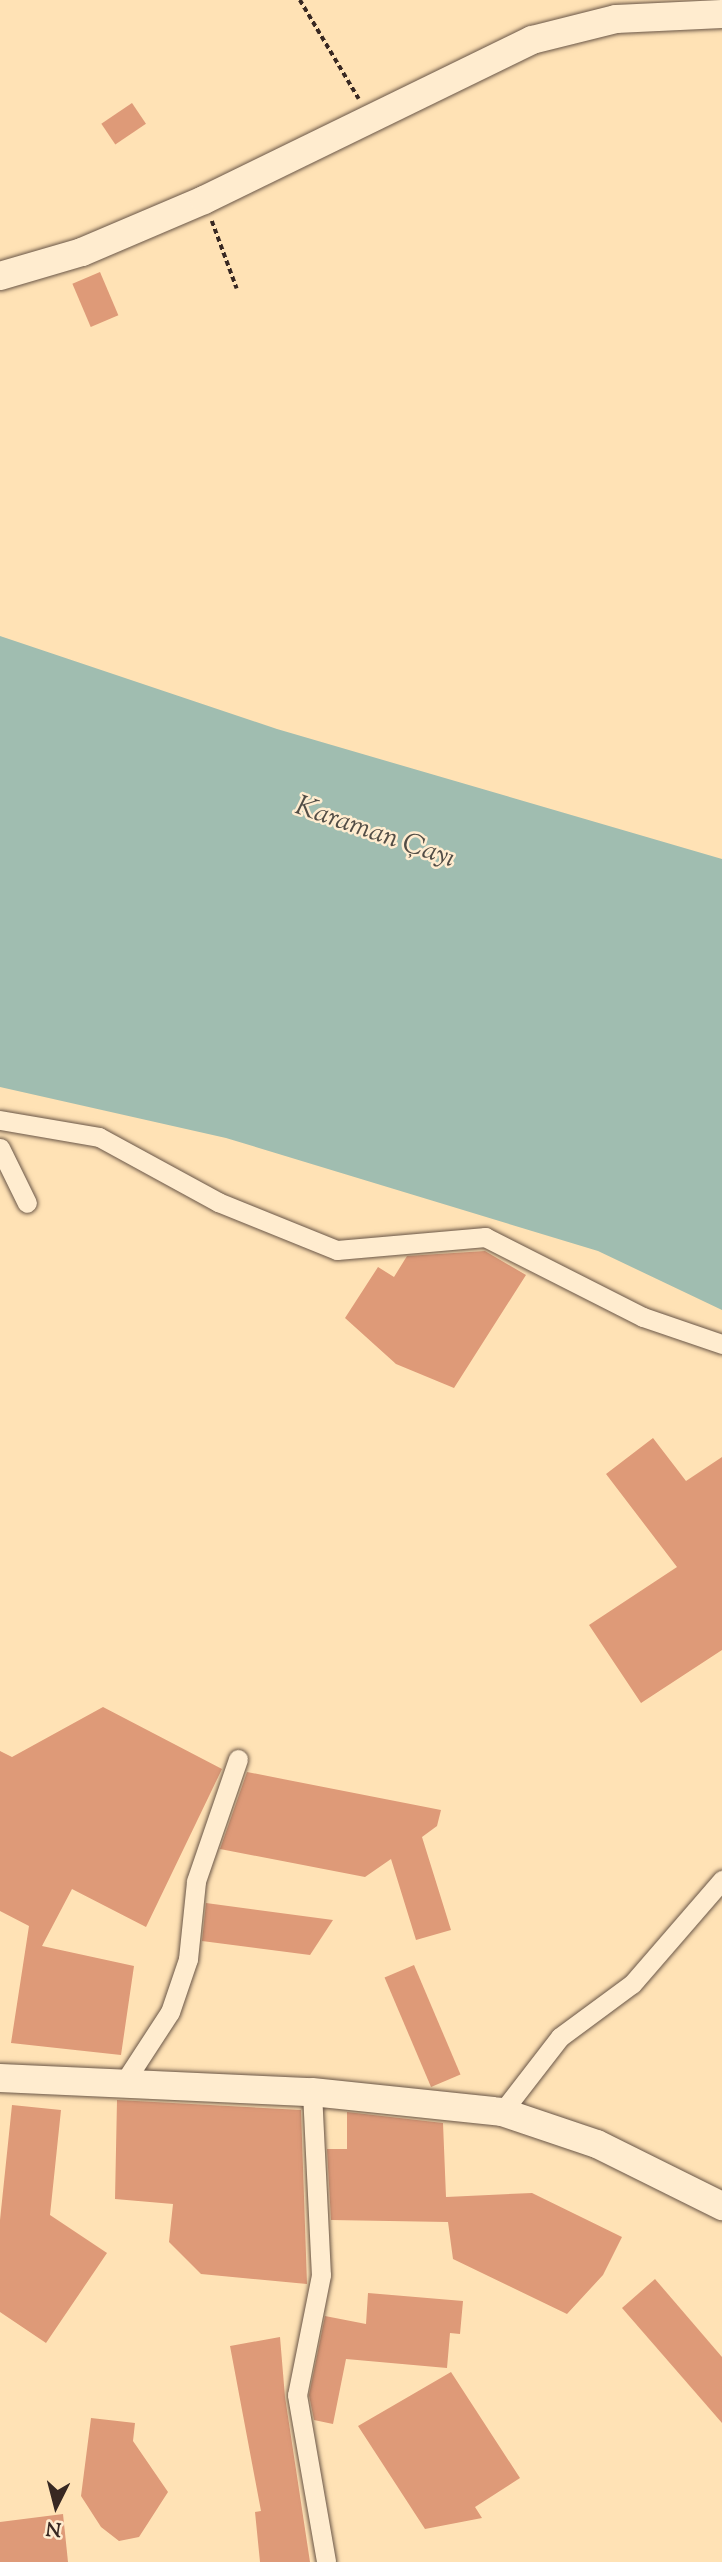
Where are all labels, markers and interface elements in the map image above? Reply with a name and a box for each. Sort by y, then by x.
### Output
water label: Karaman Çayı [291,790,459,876]
north arrow [21,2471,91,2541]
text: N [45,2513,63,2542]

